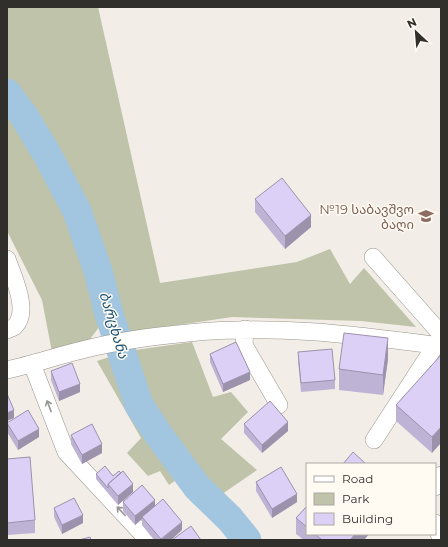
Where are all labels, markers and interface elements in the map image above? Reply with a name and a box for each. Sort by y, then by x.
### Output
north arrow [396,12,436,52]
text: N [405,15,419,31]
place label: №19 საბავშვო ბაღი [319,201,414,233]
school or university icon: №19 საბავშვო ბაღი [417,207,435,225]
water label: ბარცხანა [95,289,133,361]
one-way arrow [44,401,52,413]
legend [306,463,436,535]
text: Road [342,471,373,486]
text: Park [342,491,370,506]
one-way arrow [117,506,126,517]
text: Building [342,511,393,526]

